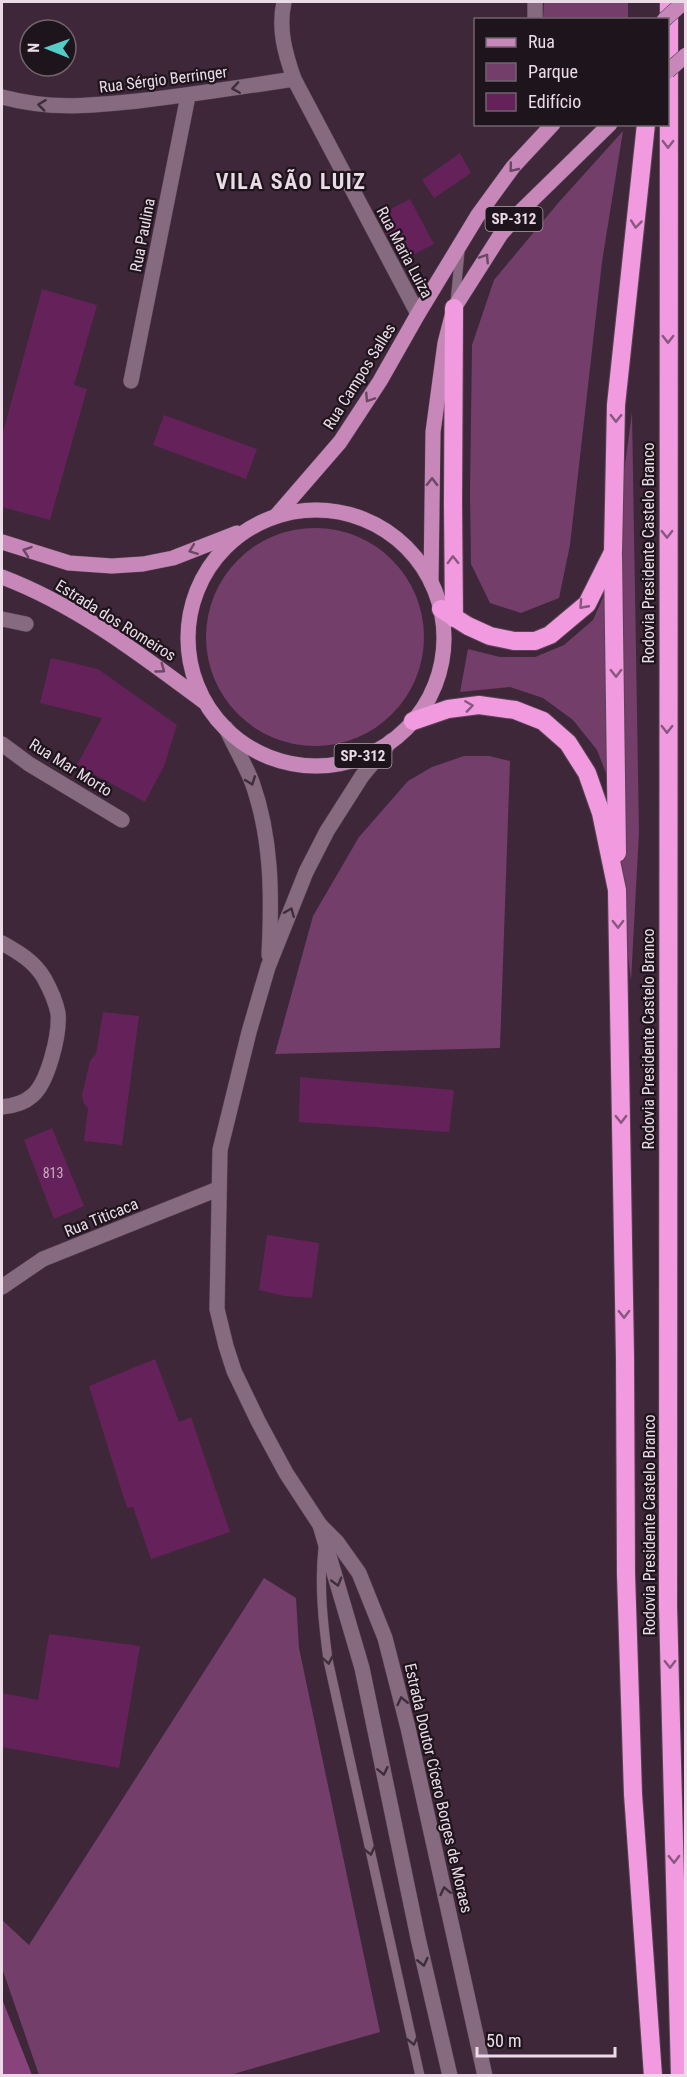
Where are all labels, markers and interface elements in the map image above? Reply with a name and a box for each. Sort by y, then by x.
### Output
north arrow [18,18,78,78]
legend [474,18,669,126]
text: Rua [528,31,555,52]
text: N [24,43,43,53]
text: Parque [528,61,578,82]
street label: Rua Sérgio Berringer [98,62,228,97]
one-way arrow [231,82,240,94]
text: Edifício [528,91,581,112]
one-way arrow [37,100,47,112]
one-way arrow [662,139,674,148]
one-way arrow [510,161,521,172]
district label: VILA SÃO LUIZ [216,169,366,194]
street label: Rua Paulina [126,197,159,273]
street label: Rua Maria Luiza [373,203,437,301]
road number: SP-312 [486,207,542,231]
one-way arrow [630,220,642,229]
one-way arrow [478,254,489,265]
street label: Rua Campos Salles [319,320,400,433]
one-way arrow [661,334,674,343]
one-way arrow [365,392,377,402]
one-way arrow [610,414,622,423]
street label: Rodovia Presidente Castelo Branco [639,442,658,664]
one-way arrow [425,477,438,486]
one-way arrow [661,529,673,538]
one-way arrow [188,543,199,556]
one-way arrow [22,545,33,558]
one-way arrow [447,555,459,564]
street label: Estrada dos Romeiros [52,576,179,665]
one-way arrow [579,599,590,609]
one-way arrow [154,662,165,673]
one-way arrow [610,669,622,678]
one-way arrow [464,700,473,713]
one-way arrow [661,724,673,733]
street label: Rua Mar Morto [26,734,116,800]
road number: SP-312 [334,744,392,768]
one-way arrow [243,776,256,786]
one-way arrow [283,908,295,919]
one-way arrow [612,919,624,928]
street label: Rodovia Presidente Castelo Branco [639,928,658,1150]
one-way arrow [615,1114,627,1123]
house number: 813 [43,1165,63,1181]
street label: Rua Titicaca [62,1194,141,1241]
one-way arrow [618,1309,630,1318]
street label: Rodovia Presidente Castelo Branco [640,1414,659,1636]
one-way arrow [330,1576,342,1587]
one-way arrow [322,1656,334,1665]
one-way arrow [664,1660,676,1669]
street label: Estrada Doutor Cícero Borges de Moraes [400,1661,477,1915]
one-way arrow [396,1696,409,1706]
one-way arrow [376,1766,389,1776]
one-way arrow [363,1846,376,1856]
one-way arrow [668,1855,680,1864]
one-way arrow [439,1887,452,1897]
one-way arrow [416,1956,429,1966]
scale bar [477,2020,615,2058]
text: 50 m [486,2030,521,2051]
one-way arrow [405,2036,418,2046]

